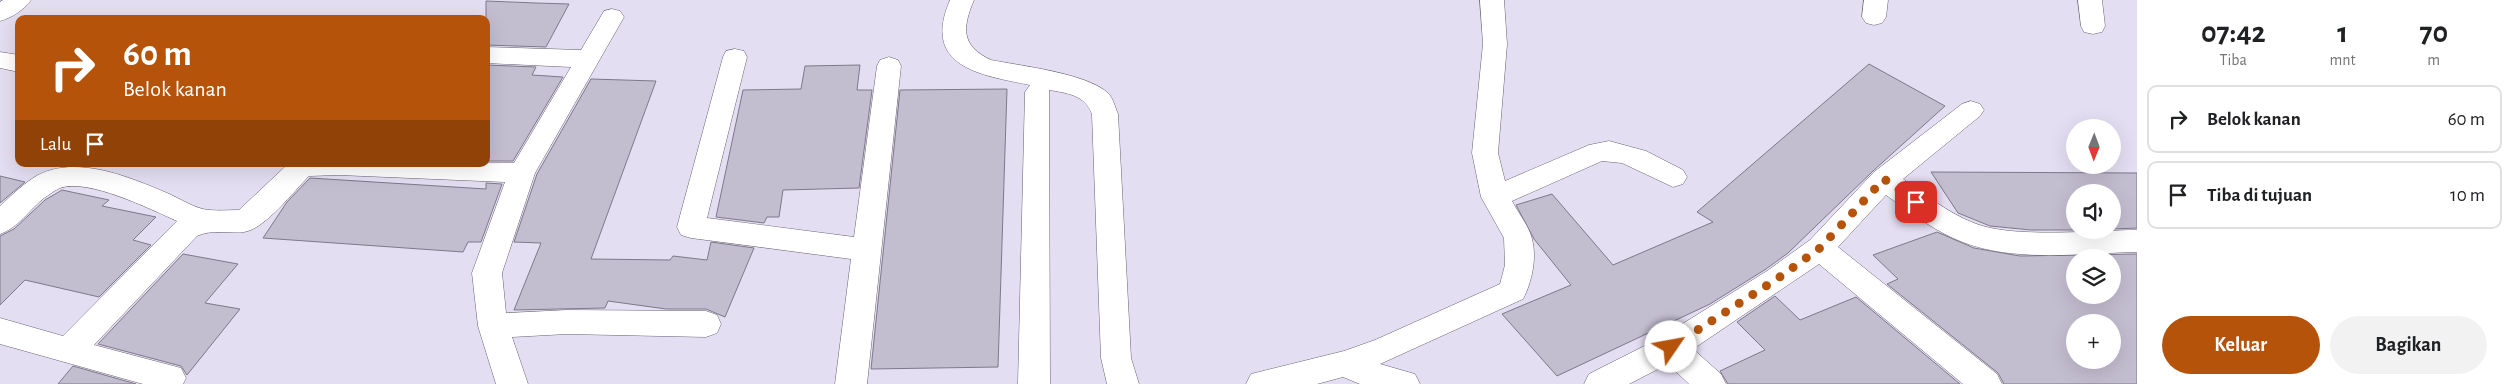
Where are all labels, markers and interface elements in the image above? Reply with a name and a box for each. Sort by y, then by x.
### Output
text: 07:42 [2201,18,2266,48]
text: 1 [2337,18,2348,48]
text: 70 [2419,18,2448,48]
icon: right [40,35,105,100]
text: 60 m [123,37,192,72]
text: Tiba [2220,52,2247,68]
text: mnt [2330,52,2356,68]
text: m [2427,52,2440,68]
text: Belok kanan [123,78,227,100]
icon: right [2164,105,2192,133]
text: Belok kanan [2207,110,2301,129]
text: 60 m [2448,110,2485,129]
north arrow [2066,119,2121,174]
map controls [2066,119,2121,369]
icon: arrive [81,130,109,158]
text: Lalu [40,135,71,154]
pin [1895,181,1937,223]
icon: arrive [2164,181,2192,209]
button: sound [2066,184,2121,239]
text: Tiba di tujuan [2207,186,2312,205]
text: 10 m [2450,186,2485,205]
icon: arrive [1902,188,1930,216]
button: layers [2066,249,2121,304]
button: + [2066,314,2121,369]
button: Keluar [2162,316,2320,374]
button: Bagikan [2330,316,2487,374]
position arrow [1644,320,1696,372]

